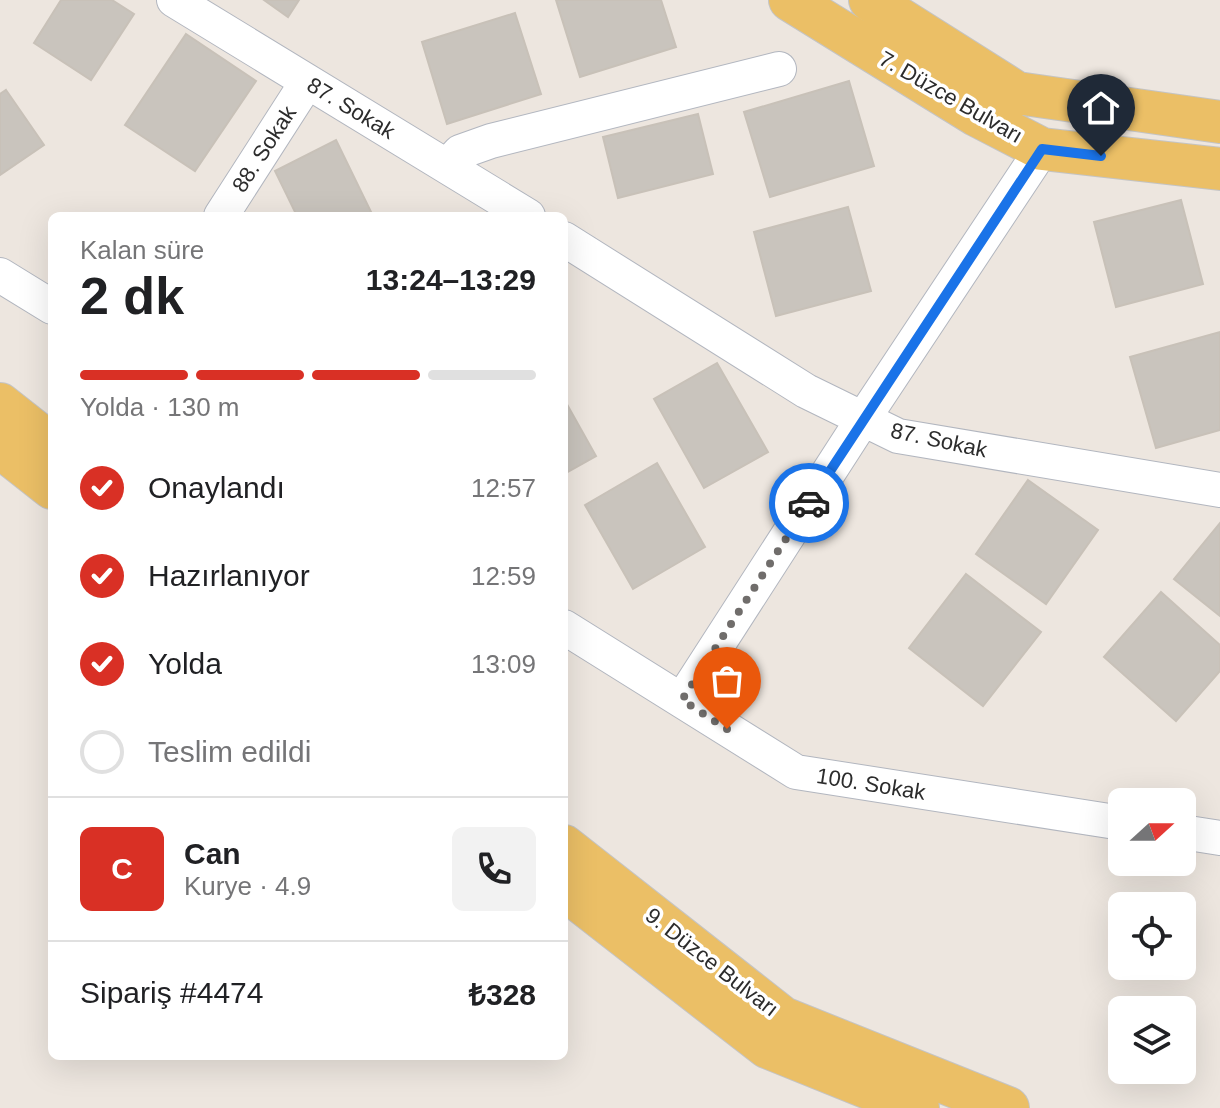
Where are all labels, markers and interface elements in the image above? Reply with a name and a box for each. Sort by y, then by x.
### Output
street label: 7. Düzce Bulvarı [875,46,1027,148]
street label: 87. Sokak [303,72,400,144]
pin [1067,74,1135,156]
icon: home [1079,86,1123,130]
street label: 88. Sokak [227,100,302,197]
text: Kalan süre [80,235,204,265]
text: 13:24–13:29 [366,263,536,296]
text: 2 dk [80,267,184,325]
text: Yolda · 130 m [80,392,239,422]
street label: 87. Sokak [889,418,990,463]
courier [769,463,849,543]
icon: check [80,466,124,510]
text: Onaylandı [148,471,285,504]
text: 12:57 [471,473,536,503]
icon: car [787,481,831,525]
icon: check [80,554,124,598]
text: Hazırlanıyor [148,559,310,592]
text: 12:59 [471,561,536,591]
icon: check [80,642,124,686]
text: Yolda [148,647,222,680]
pin [693,647,761,729]
text: 13:09 [471,649,536,679]
icon: bag [705,659,749,703]
text: Teslim edildi [148,735,311,768]
street label: 100. Sokak [815,763,928,805]
north arrow [1108,788,1196,876]
map controls [1108,788,1196,1084]
button: phone [452,827,536,911]
text: Can [184,837,241,870]
text: C [111,852,133,885]
text: Kurye · 4.9 [184,871,311,901]
button: locate [1108,892,1196,980]
street label: 9. Düzce Bulvarı [641,902,783,1022]
text: Sipariş #4474 [80,976,263,1009]
text: ₺328 [469,978,536,1011]
button: layers [1108,996,1196,1084]

